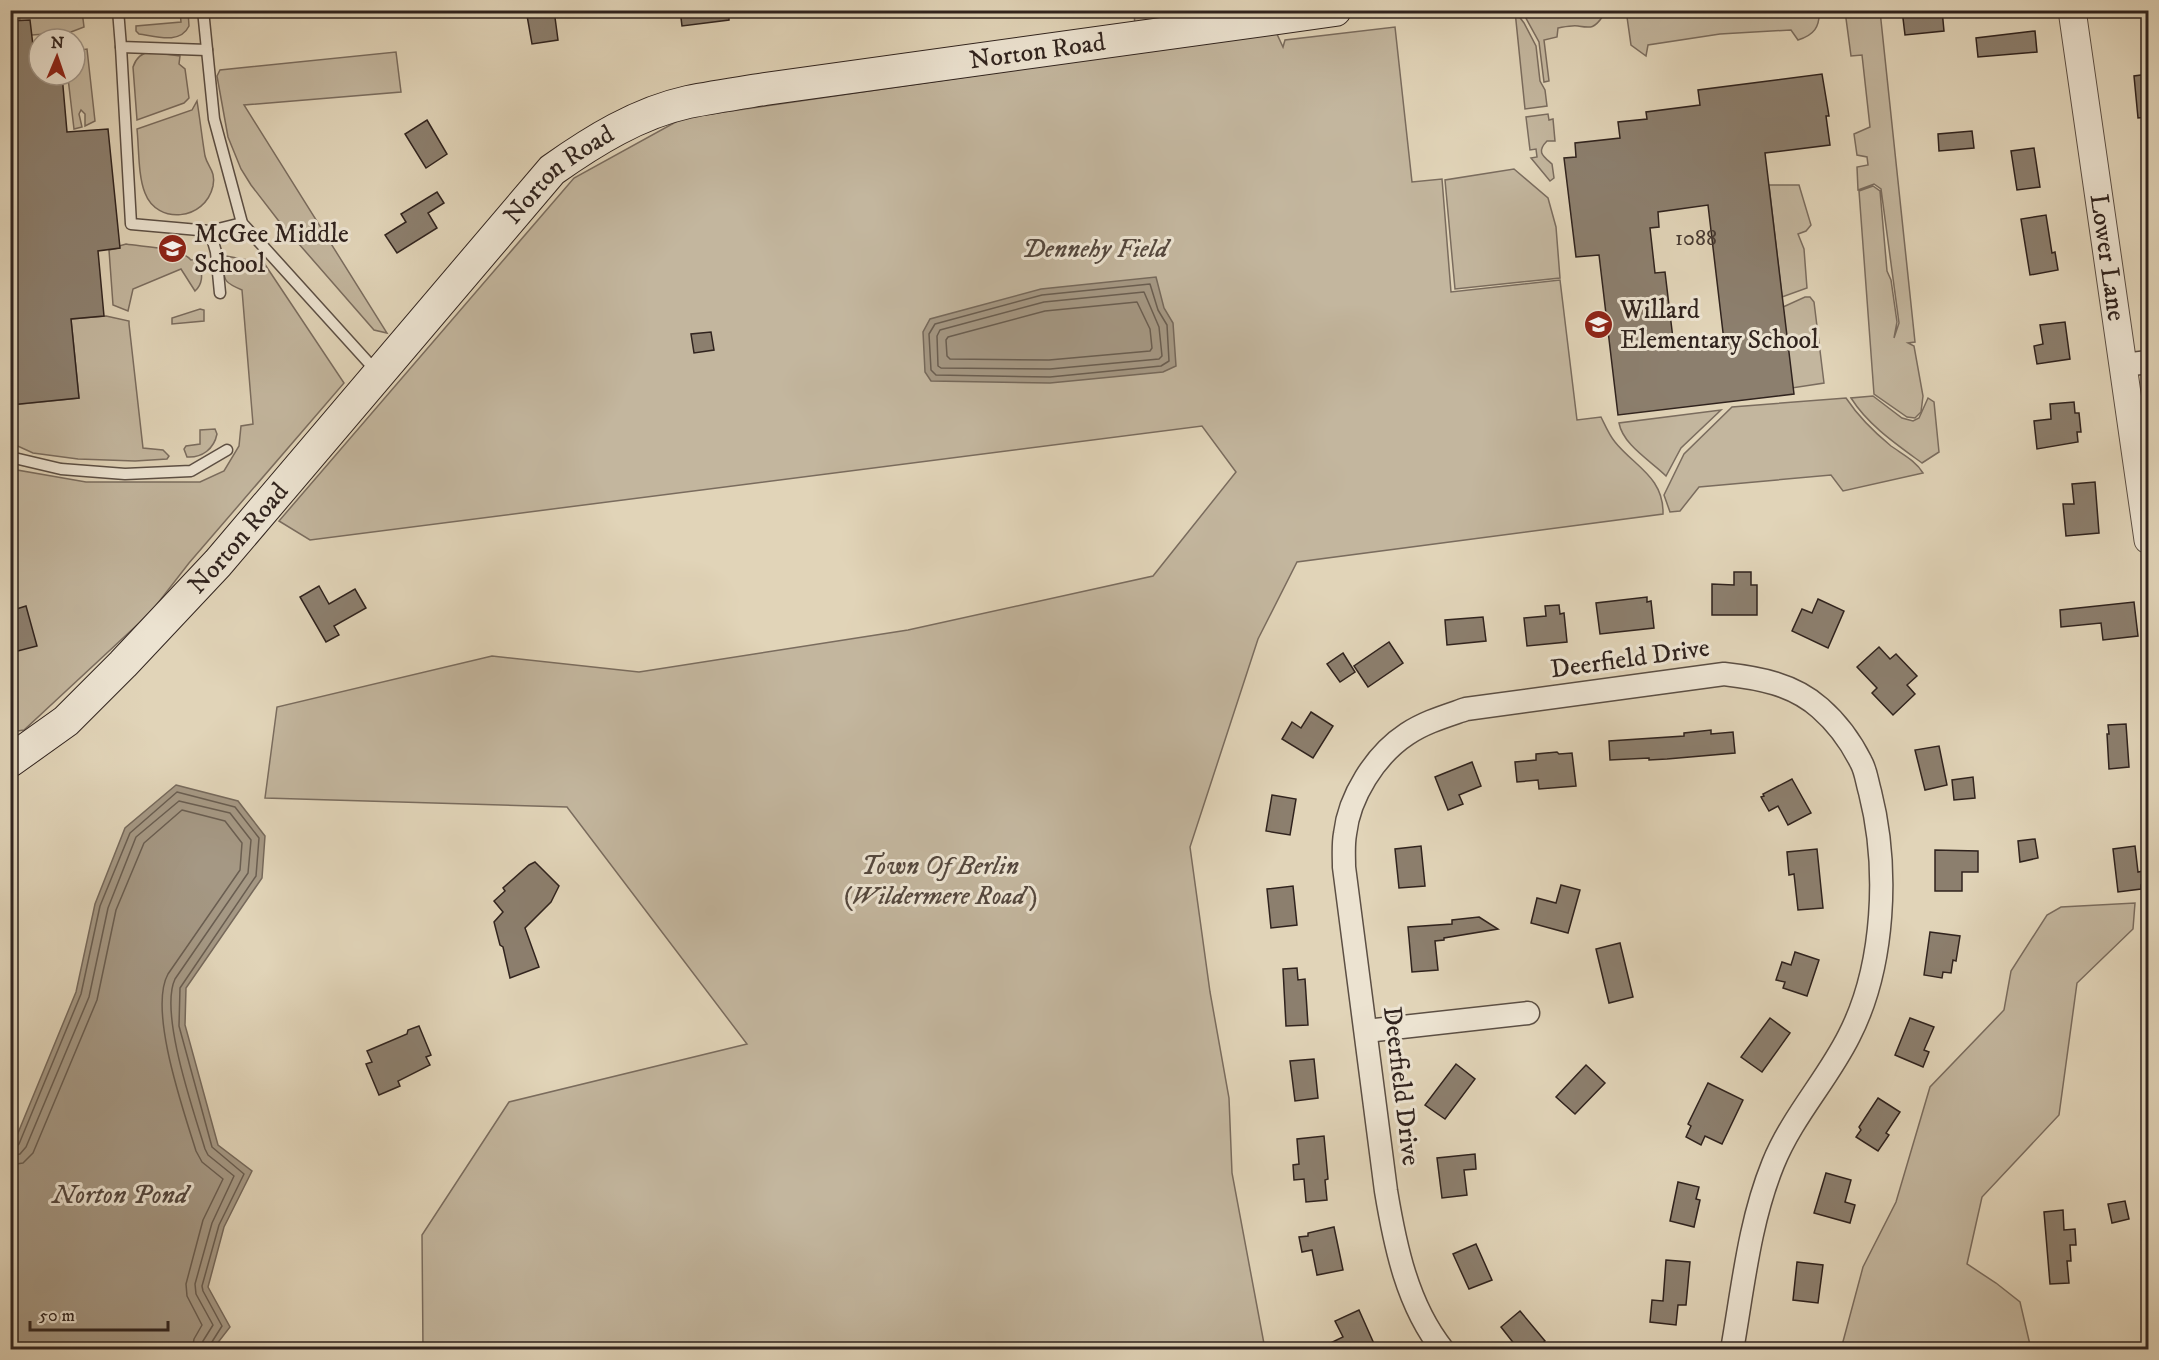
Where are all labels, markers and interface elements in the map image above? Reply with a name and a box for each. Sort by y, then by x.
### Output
street label: Norton Road [967,25,1108,77]
north arrow [27,27,87,87]
text: N [51,33,64,53]
street label: Norton Road [496,118,620,231]
street label: Lower Lane [2082,192,2133,323]
place label: McGee Middle School [194,218,349,281]
house number: 1088 [1675,225,1717,252]
school or university icon: McGee Middle School [157,233,189,265]
park label: Dennehy Field [1022,233,1171,266]
place label: Willard Elementary School [1619,294,1819,357]
school or university icon: Willard Elementary School [1583,309,1615,341]
street label: Norton Road [181,476,296,601]
street label: Deerfield Drive [1548,632,1712,686]
park label: Town Of Berlin (Wildermere Road) [843,850,1037,913]
street label: Deerfield Drive [1375,1004,1427,1168]
water label: Norton Pond [50,1178,192,1212]
scale bar [30,1294,168,1332]
text: 50 m [39,1305,75,1327]

